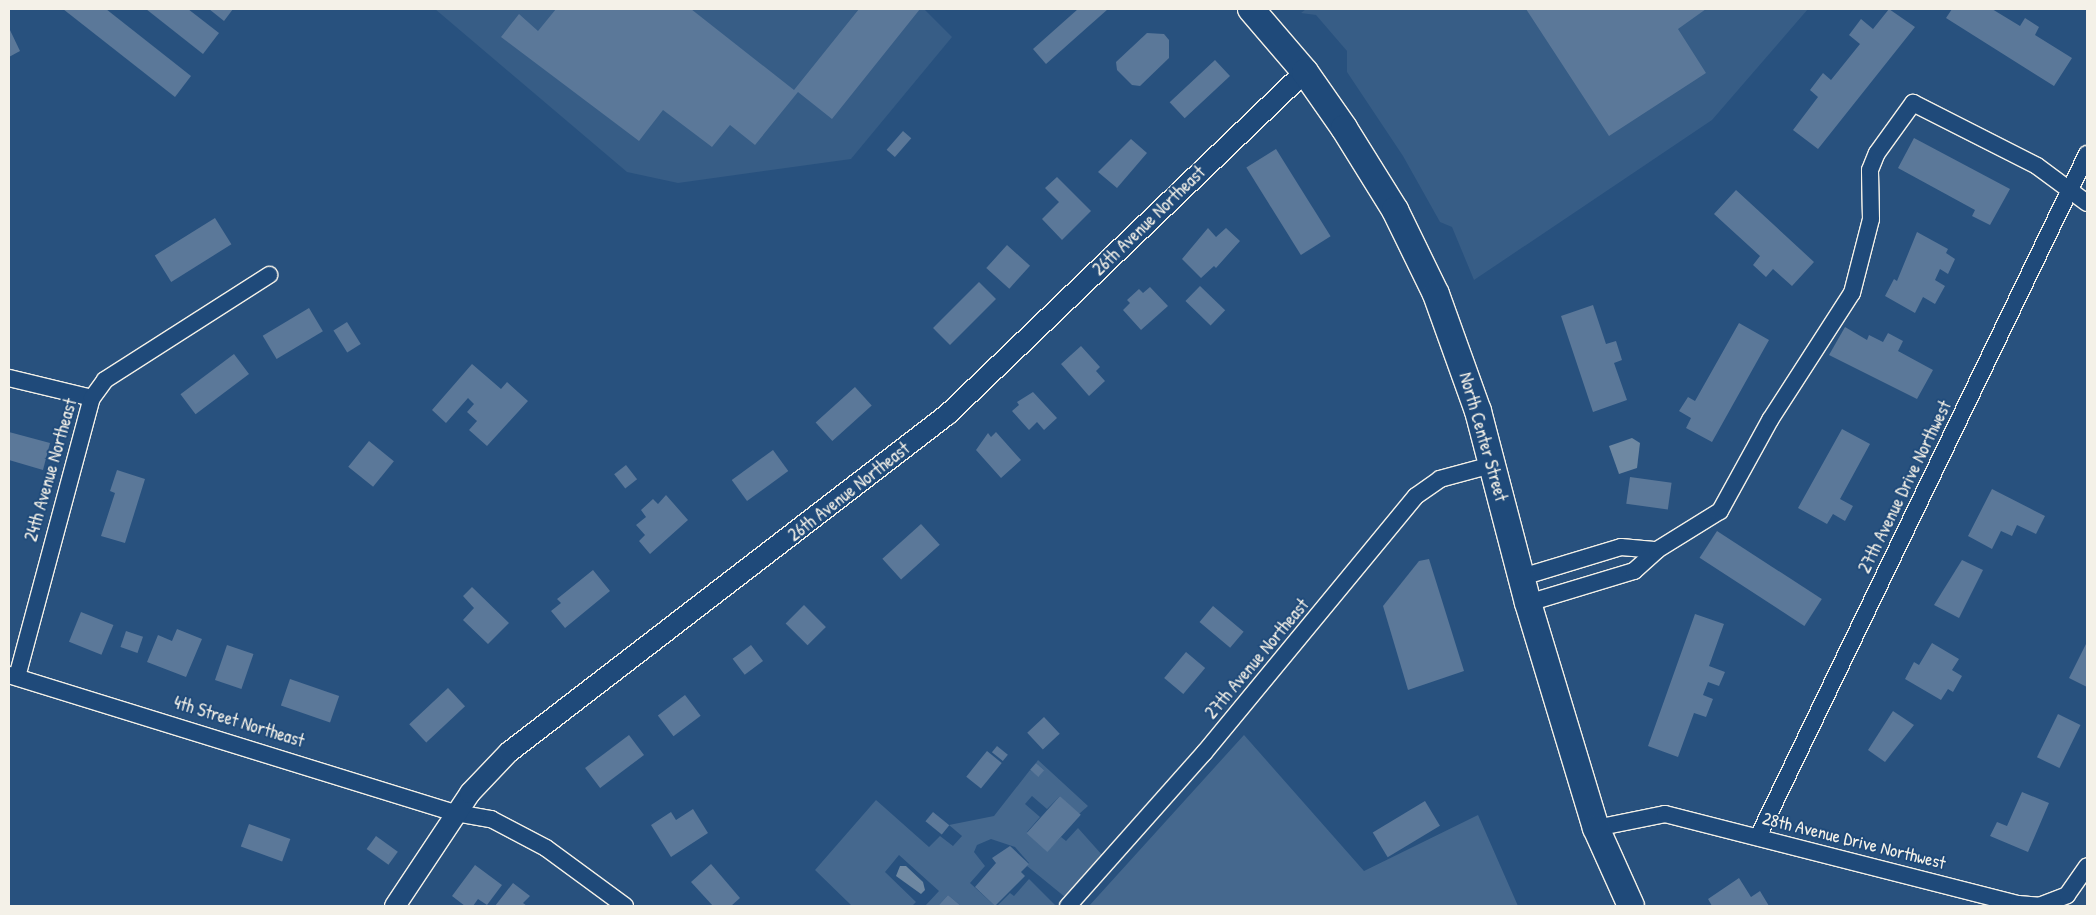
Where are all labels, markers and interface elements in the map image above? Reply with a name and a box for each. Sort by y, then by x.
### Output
street label: 26th Avenue Northeast [1088,162,1210,280]
street label: North Center Street [1454,370,1512,504]
street label: 24th Avenue Northeast [20,396,82,544]
street label: 27th Avenue Drive Northwest [1854,397,1956,577]
street label: 26th Avenue Northeast [784,438,914,546]
street label: 27th Avenue Northeast [1201,595,1313,723]
street label: 4th Street Northeast [171,692,307,752]
street label: 28th Avenue Drive Northwest [1760,808,1948,874]

